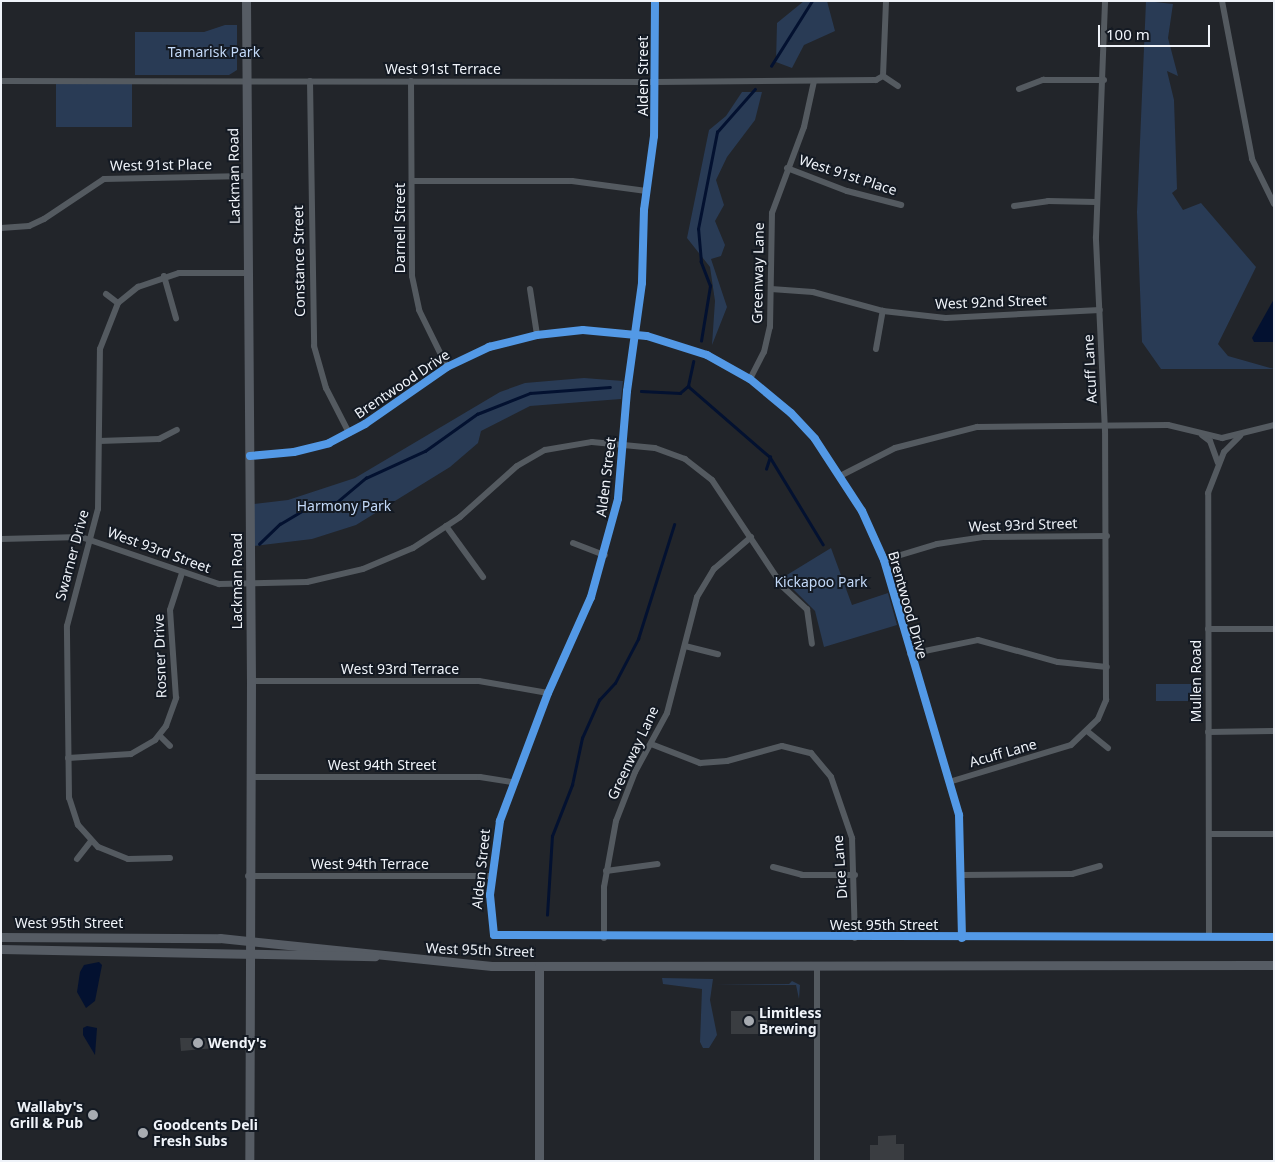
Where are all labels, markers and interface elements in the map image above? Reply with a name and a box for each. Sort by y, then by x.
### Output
scale bar [1100,15,1212,47]
text: 100 m [1106,24,1150,44]
street label: Alden Street [635,36,651,116]
park label: Tamarisk Park [168,44,260,60]
street label: West 91st Terrace [385,61,501,77]
street label: Lackman Road [225,128,243,224]
street label: West 91st Place [797,151,899,199]
street label: West 91st Place [110,156,212,174]
street label: Darnell Street [392,183,408,273]
street label: Constance Street [290,205,308,317]
street label: Greenway Lane [749,222,767,324]
street label: West 92nd Street [935,292,1047,312]
street label: Acuff Lane [1080,334,1100,404]
street label: Brentwood Drive [351,346,453,422]
street label: Alden Street [593,436,619,518]
park label: Harmony Park [297,498,391,514]
street label: Swarner Drive [52,508,92,602]
street label: West 93rd Street [968,515,1078,535]
street label: West 93rd Street [105,523,213,577]
street label: Lackman Road [229,533,245,629]
street label: Brentwood Drive [885,549,931,661]
park label: Kickapoo Park [774,574,868,590]
street label: Rosner Drive [150,613,170,699]
street label: Mullen Road [1188,640,1204,722]
street label: West 93rd Terrace [341,661,459,677]
street label: Greenway Lane [604,703,662,803]
street label: Acuff Lane [967,735,1039,771]
street label: West 94th Street [328,757,436,773]
street label: Alden Street [468,828,494,910]
street label: Dice Lane [829,835,851,899]
street label: West 94th Terrace [311,856,429,872]
street label: West 95th Street [15,915,123,931]
street label: West 95th Street [830,917,938,933]
street label: West 95th Street [425,940,535,960]
place label: Limitless Brewing [759,1005,822,1038]
marker: Limitless Brewing [743,1015,755,1027]
place label: Wendy's [208,1035,266,1051]
marker: Wendy's [192,1037,204,1049]
place label: Wallaby's Grill & Pub [10,1099,83,1132]
marker: Wallaby's Grill & Pub [87,1109,99,1121]
place label: Goodcents Deli Fresh Subs [153,1117,258,1150]
marker: Goodcents Deli Fresh Subs [137,1127,149,1139]

